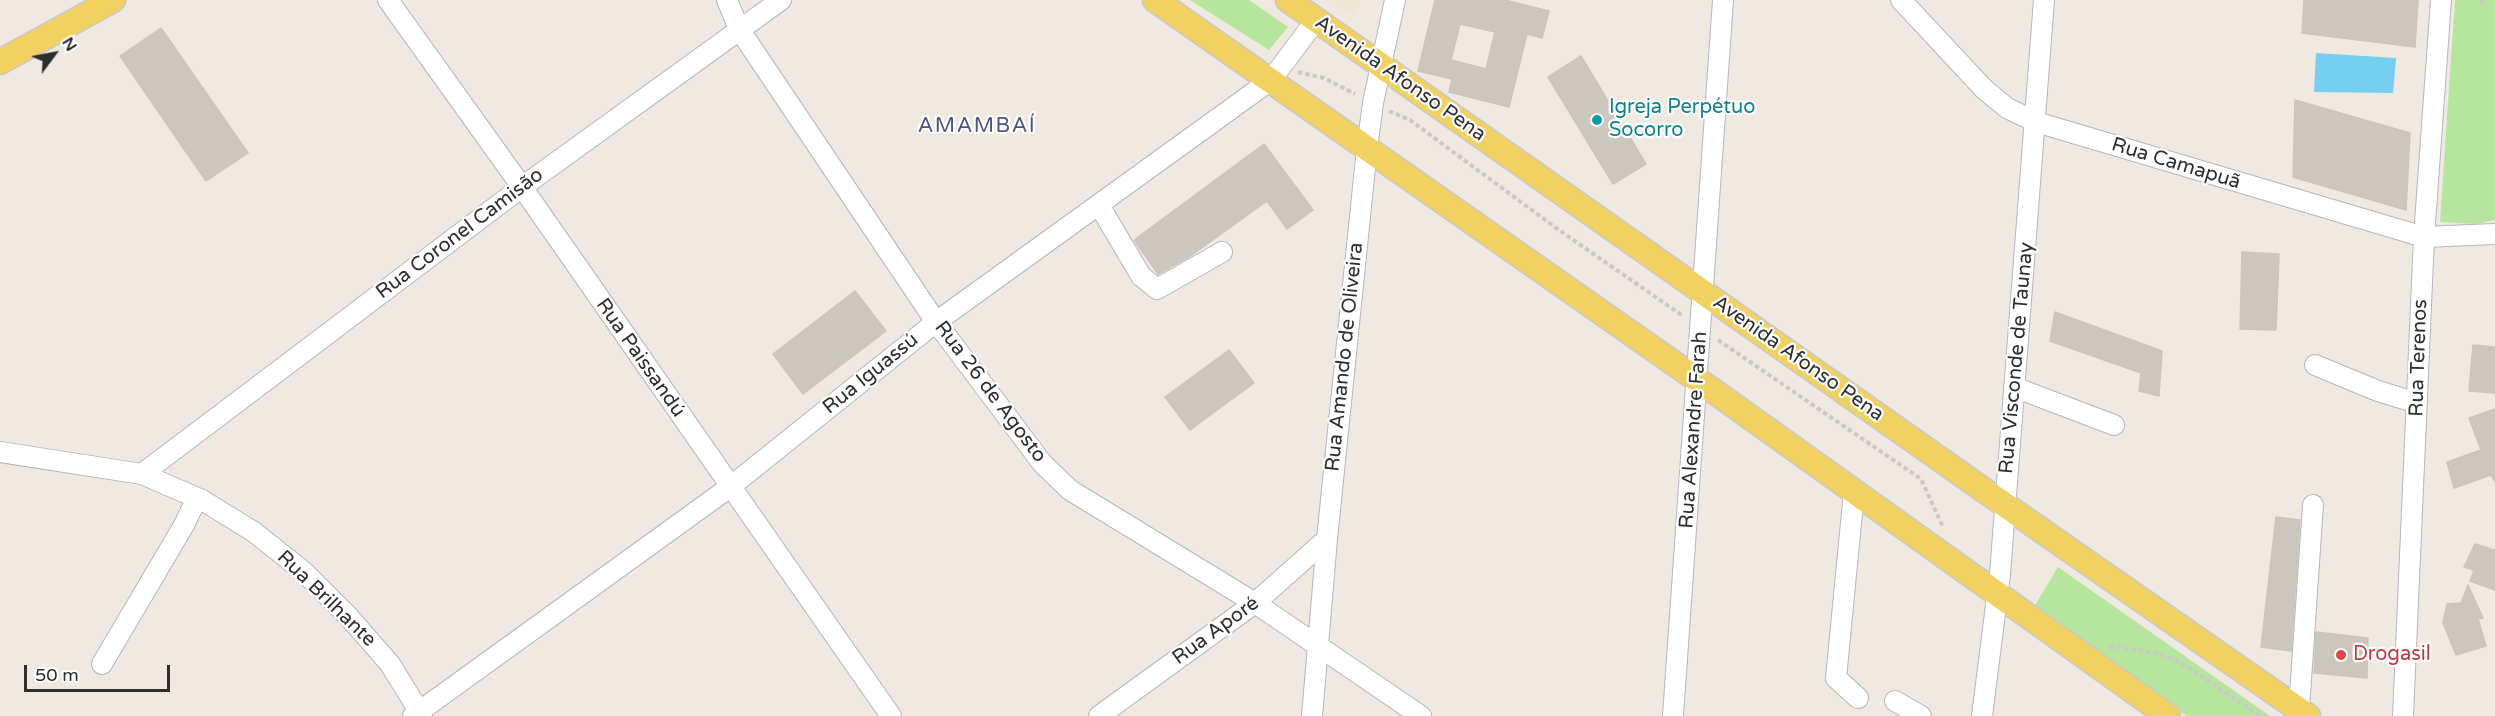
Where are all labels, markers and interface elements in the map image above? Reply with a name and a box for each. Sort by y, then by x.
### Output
street label: Avenida Afonso Pena [1310,11,1490,147]
north arrow [24,24,84,84]
text: N [57,34,81,55]
place label: Igreja Perpétuo Socorro [1609,96,1755,143]
district label: AMAMBAÍ [918,113,1036,139]
marker: Igreja Perpétuo Socorro [1590,113,1604,127]
street label: Rua Camapuã [2109,133,2243,195]
street label: Rua Coronel Camisão [372,163,548,305]
street label: Rua Amando de Oliveira [1321,241,1369,473]
street label: Rua Visconde de Taunay [1995,241,2039,475]
street label: Avenida Afonso Pena [1708,291,1888,427]
street label: Rua Paissandú [590,294,690,422]
street label: Rua Terenos [2405,299,2433,417]
street label: Rua 26 de Agosto [929,317,1051,467]
street label: Rua Iguassú [818,328,924,420]
street label: Rua Alexandre Farah [1675,331,1713,529]
street label: Rua Brilhante [271,546,381,652]
street label: Rua Aporé [1168,592,1264,670]
place label: Drogasil [2353,643,2431,667]
marker: Drogasil [2334,648,2348,662]
scale bar [27,653,172,691]
text: 50 m [35,664,79,686]

